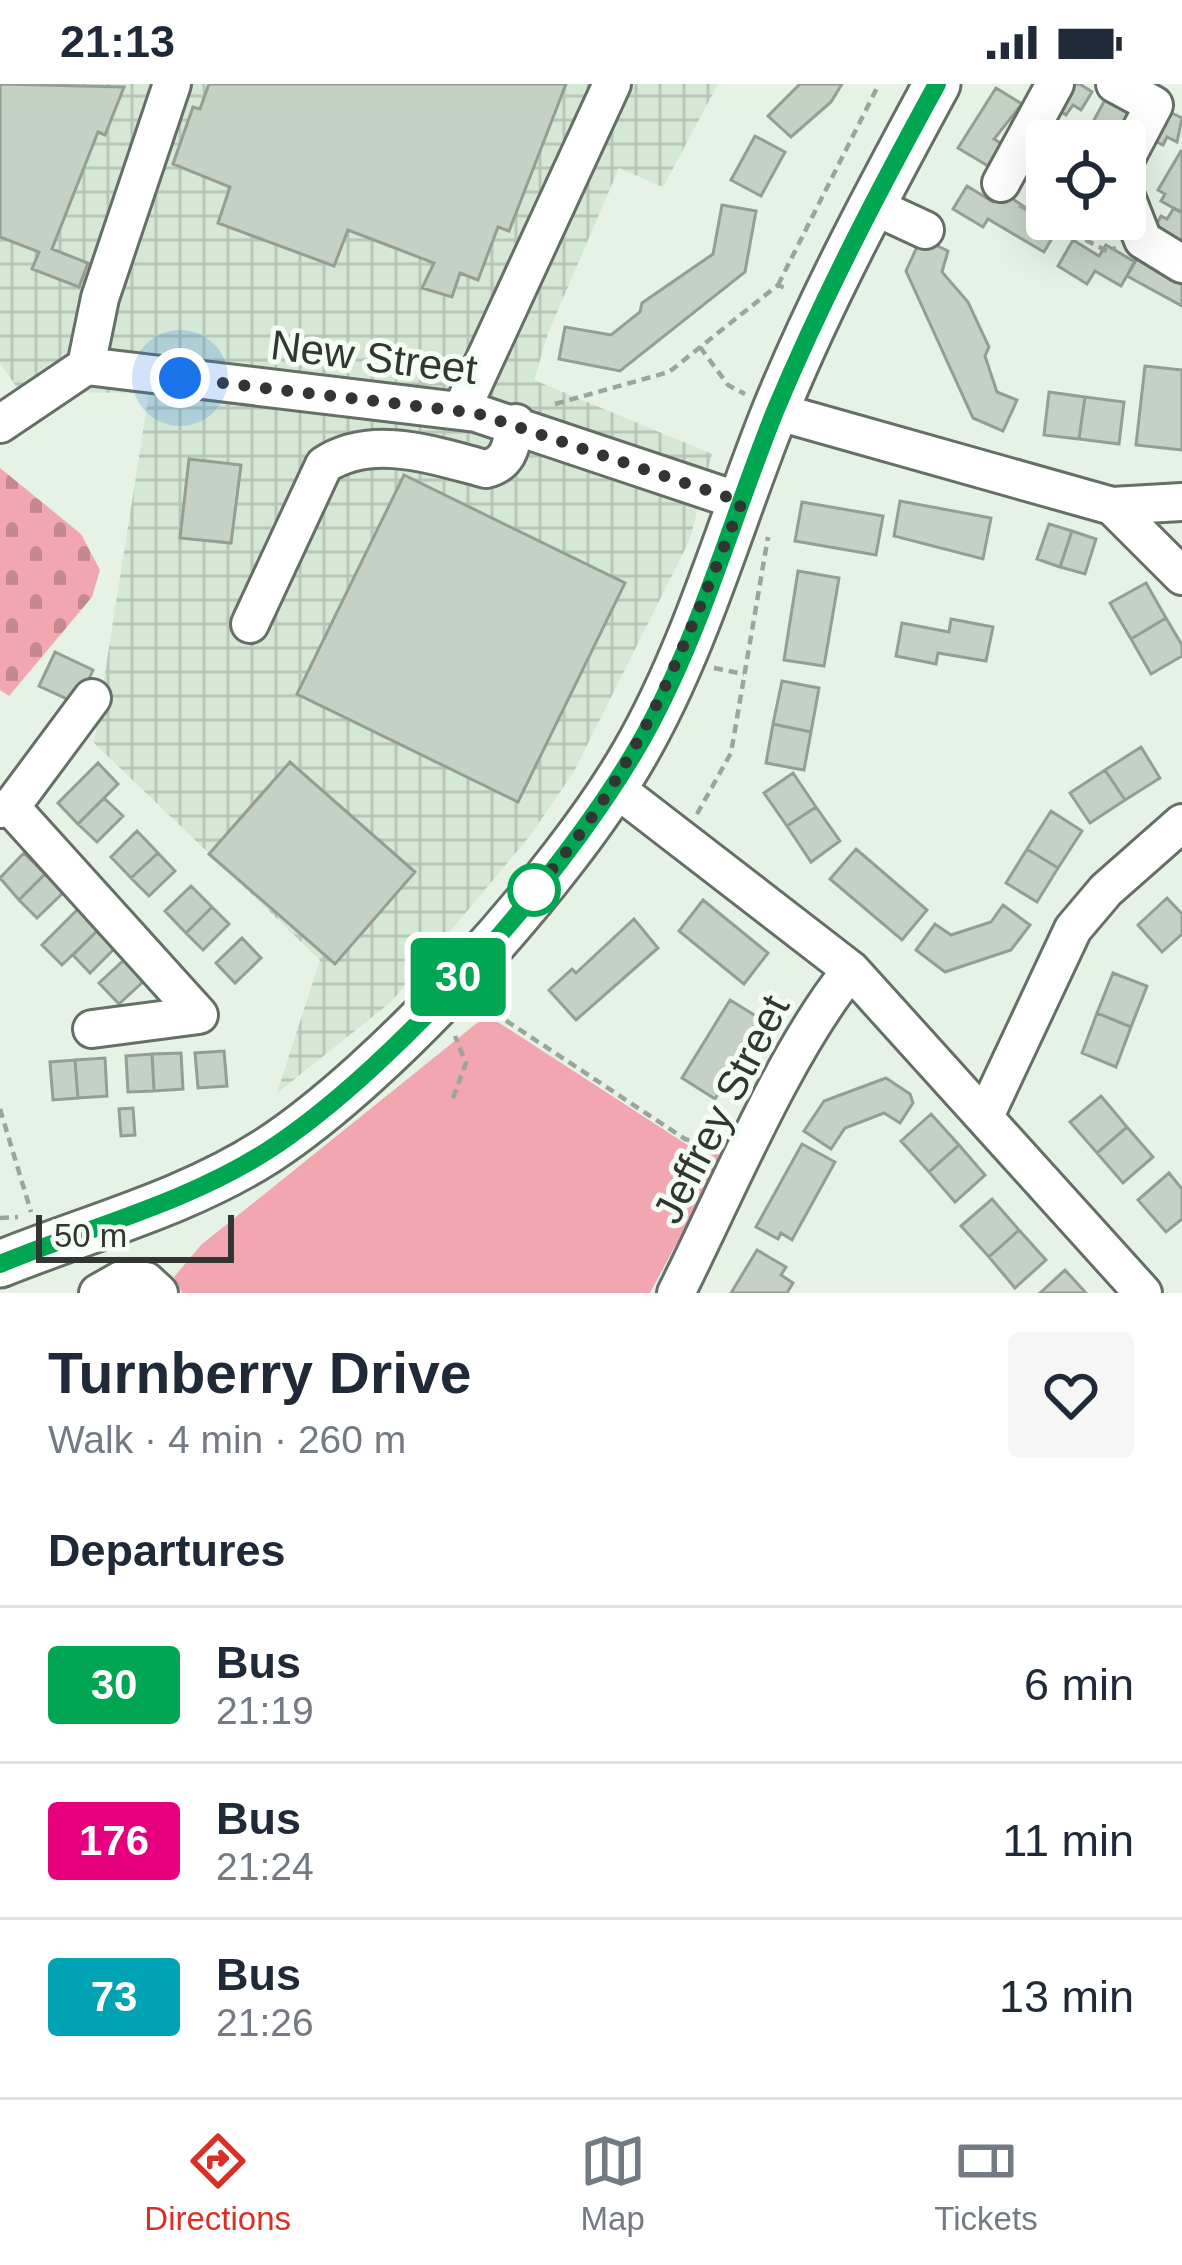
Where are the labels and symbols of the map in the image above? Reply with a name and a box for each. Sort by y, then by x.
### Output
street label: New Street [268,321,480,393]
your location [150,348,210,408]
unlabelled marker [509,865,559,915]
line badge: 30 [404,938,512,1016]
street label: Jeffrey Street [644,987,799,1231]
scale bar [36,1209,234,1262]

